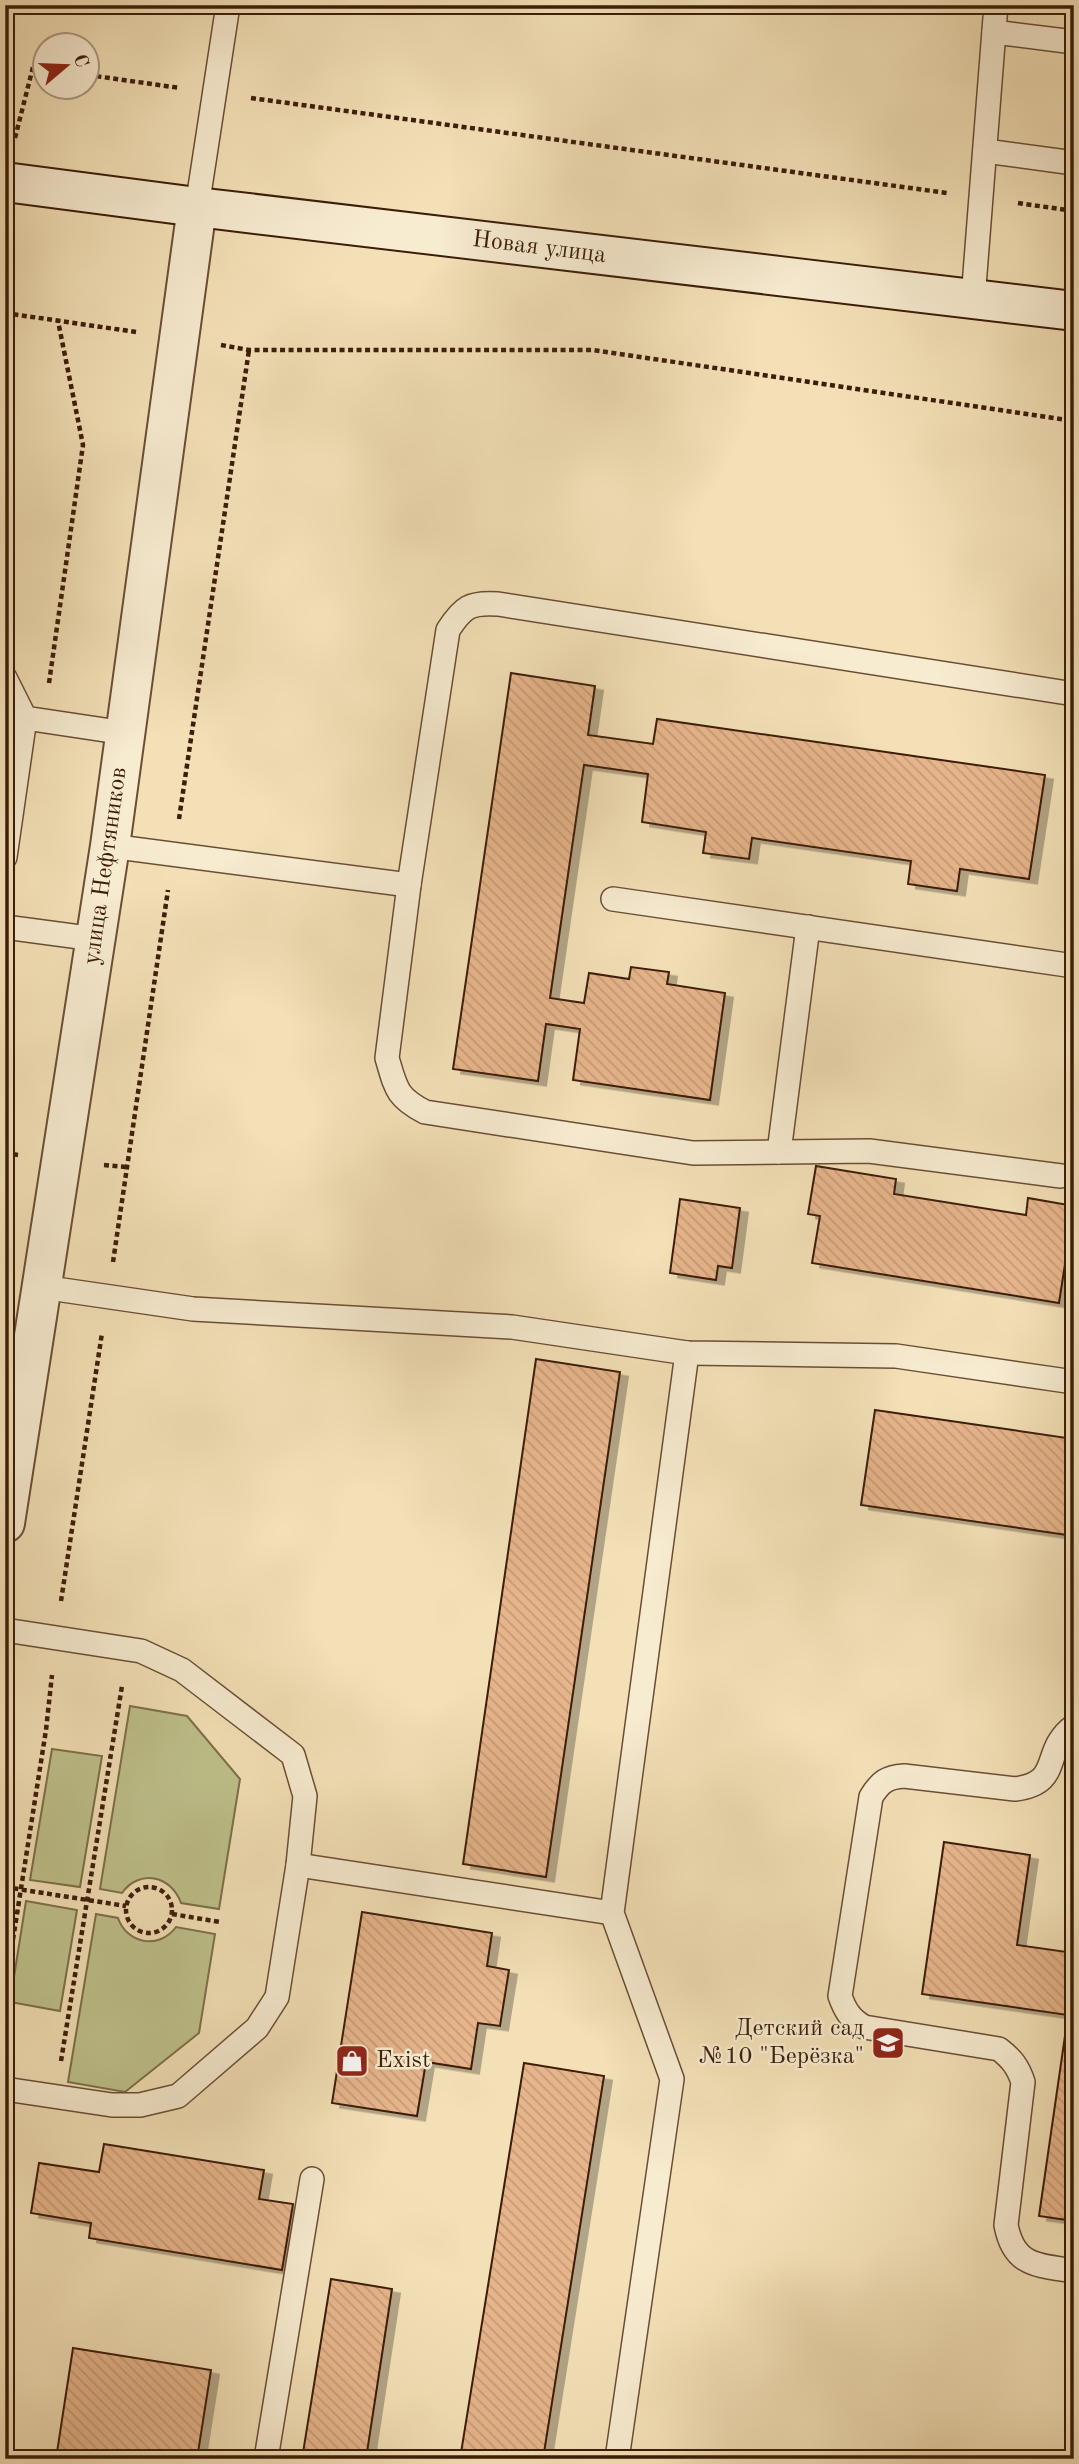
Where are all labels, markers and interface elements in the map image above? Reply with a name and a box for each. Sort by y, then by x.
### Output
north arrow [32,32,102,102]
text: С [69,52,91,70]
street label: Новая улица [471,228,607,268]
street label: улица Нефтяников [80,766,132,966]
place label: Детский сад №10 "Берёзка" [699,2017,864,2069]
school or university icon: Детский сад №10 "Берёзка" [869,2024,907,2062]
shop icon: Exist [333,2042,371,2080]
place label: Exist [376,2049,430,2073]

